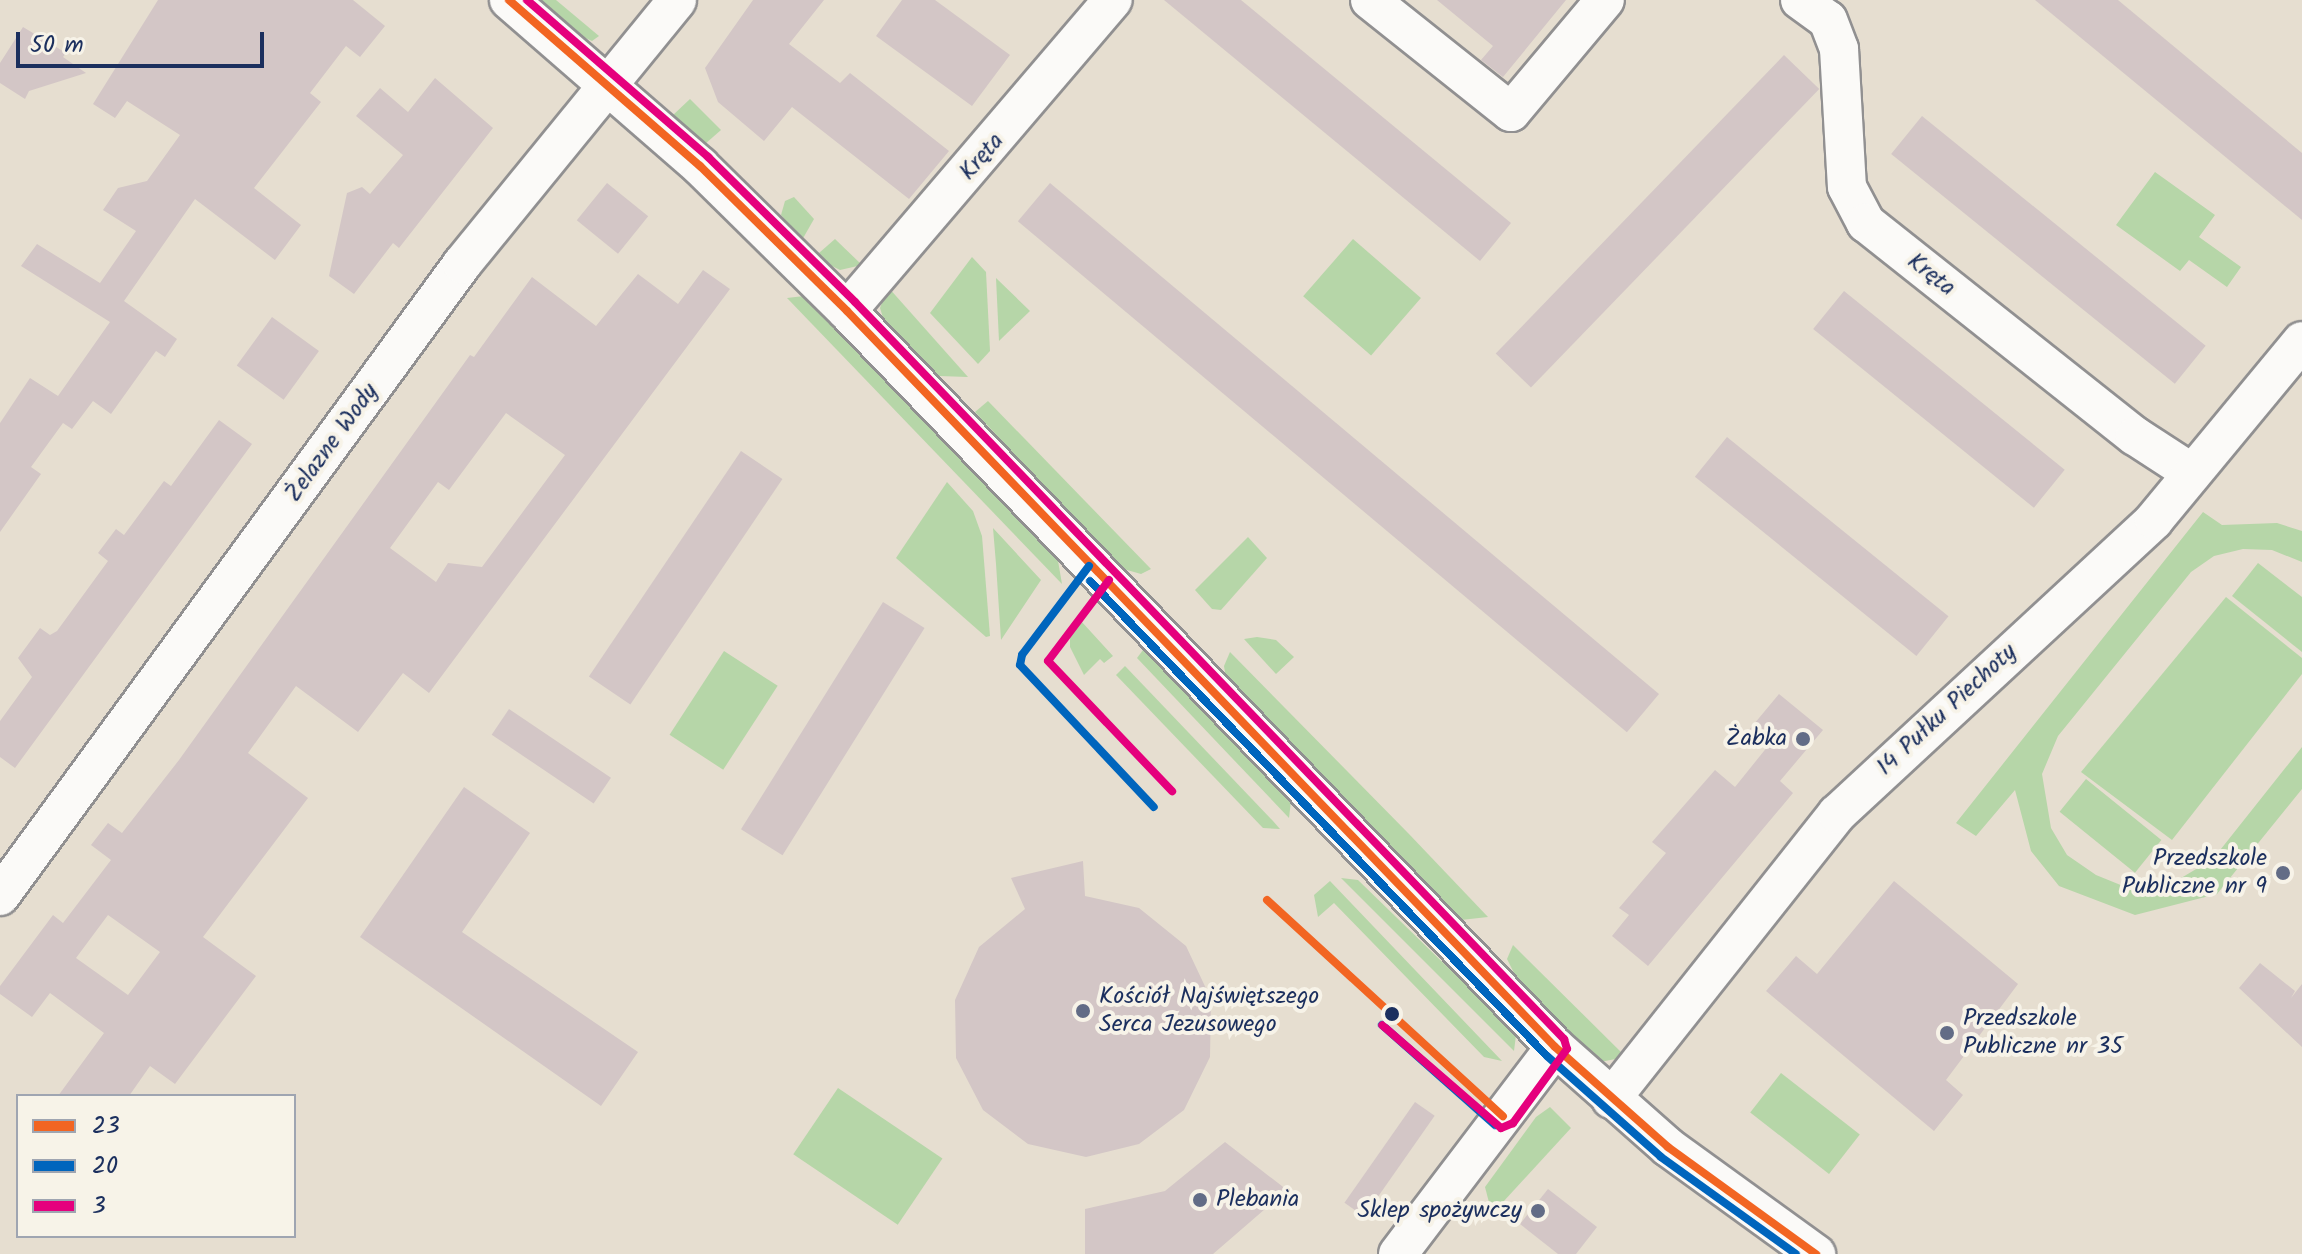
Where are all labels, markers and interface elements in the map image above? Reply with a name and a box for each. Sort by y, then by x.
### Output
scale bar [20,16,268,66]
text: 50 m [30,26,84,65]
street label: Kręta [954,127,1010,187]
street label: Kręta [1901,247,1961,303]
street label: Żelazne Wody [279,378,385,508]
street label: 14 Pułku Piechoty [1871,638,2023,782]
place label: Żabka [1726,725,1787,753]
marker: Żabka [1794,730,1812,748]
place label: Przedszkole Publiczne nr 9 [2122,845,2267,901]
marker: Przedszkole Publiczne nr 9 [2274,864,2292,882]
place label: Kościół Najświętszego Serca Jezusowego [1099,983,1319,1039]
marker: Kościół Najświętszego Serca Jezusowego [1074,1002,1092,1020]
place label: Przedszkole Publiczne nr 35 [1963,1005,2123,1061]
unlabelled marker [1384,1006,1400,1022]
marker: Przedszkole Publiczne nr 35 [1938,1024,1956,1042]
legend [16,1094,296,1238]
text: 23 [92,1107,120,1146]
text: 20 [92,1147,118,1186]
place label: Plebania [1216,1186,1299,1214]
text: 3 [92,1187,106,1226]
marker: Plebania [1191,1191,1209,1209]
place label: Sklep spożywczy [1357,1197,1522,1225]
marker: Sklep spożywczy [1529,1202,1547,1220]

